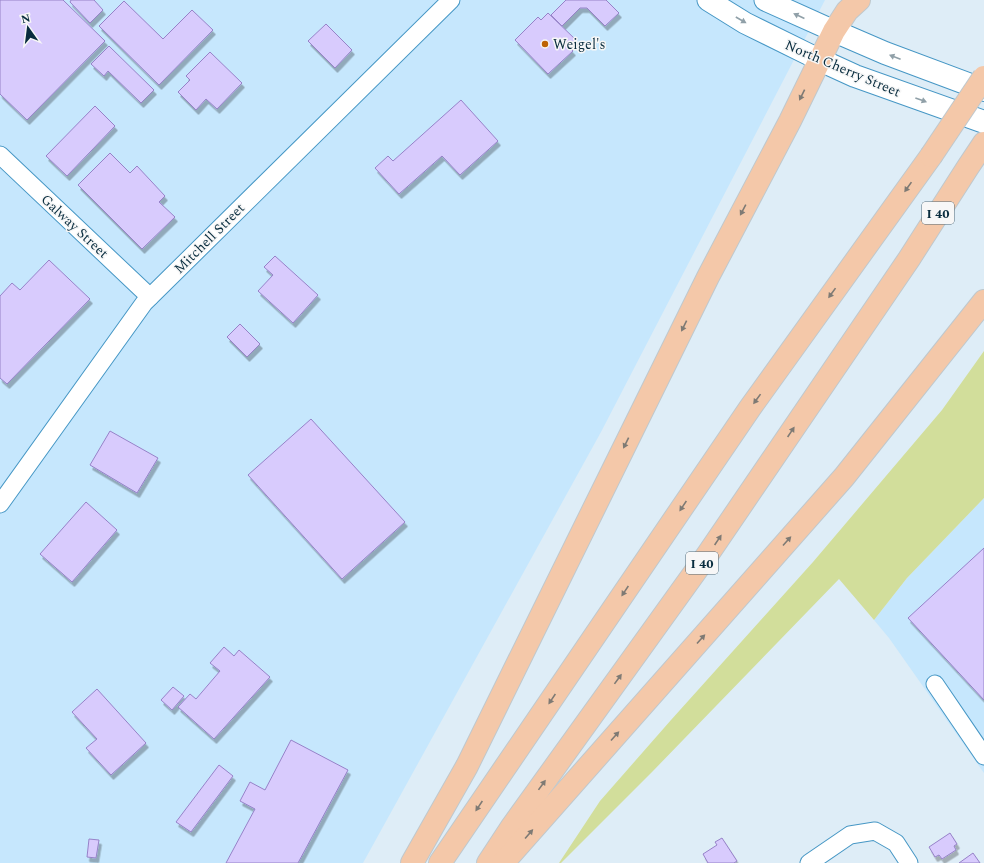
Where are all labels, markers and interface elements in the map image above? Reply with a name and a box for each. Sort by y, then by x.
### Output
north arrow [8,8,48,48]
text: N [19,9,32,28]
one-way arrow [794,13,805,19]
one-way arrow [735,17,747,24]
place label: Weigel's [553,34,606,55]
street label: North Cherry Street [782,35,904,102]
marker: Weigel's [540,39,550,49]
one-way arrow [888,54,900,60]
one-way arrow [799,89,805,100]
one-way arrow [916,97,928,103]
one-way arrow [904,182,912,193]
street label: Galway Street [36,189,113,263]
street label: Mitchell Street [169,198,250,279]
road number: I 40 [922,202,954,224]
one-way arrow [740,205,746,216]
one-way arrow [828,288,836,298]
one-way arrow [681,320,687,332]
one-way arrow [752,393,761,404]
one-way arrow [787,427,795,437]
one-way arrow [623,437,630,448]
one-way arrow [679,501,687,511]
one-way arrow [714,534,722,545]
one-way arrow [782,537,791,546]
road number: I 40 [686,552,718,574]
one-way arrow [621,586,629,597]
one-way arrow [696,634,705,643]
one-way arrow [614,674,622,685]
one-way arrow [548,694,556,704]
one-way arrow [610,731,619,741]
one-way arrow [538,780,546,790]
one-way arrow [475,801,483,812]
one-way arrow [524,828,533,839]

